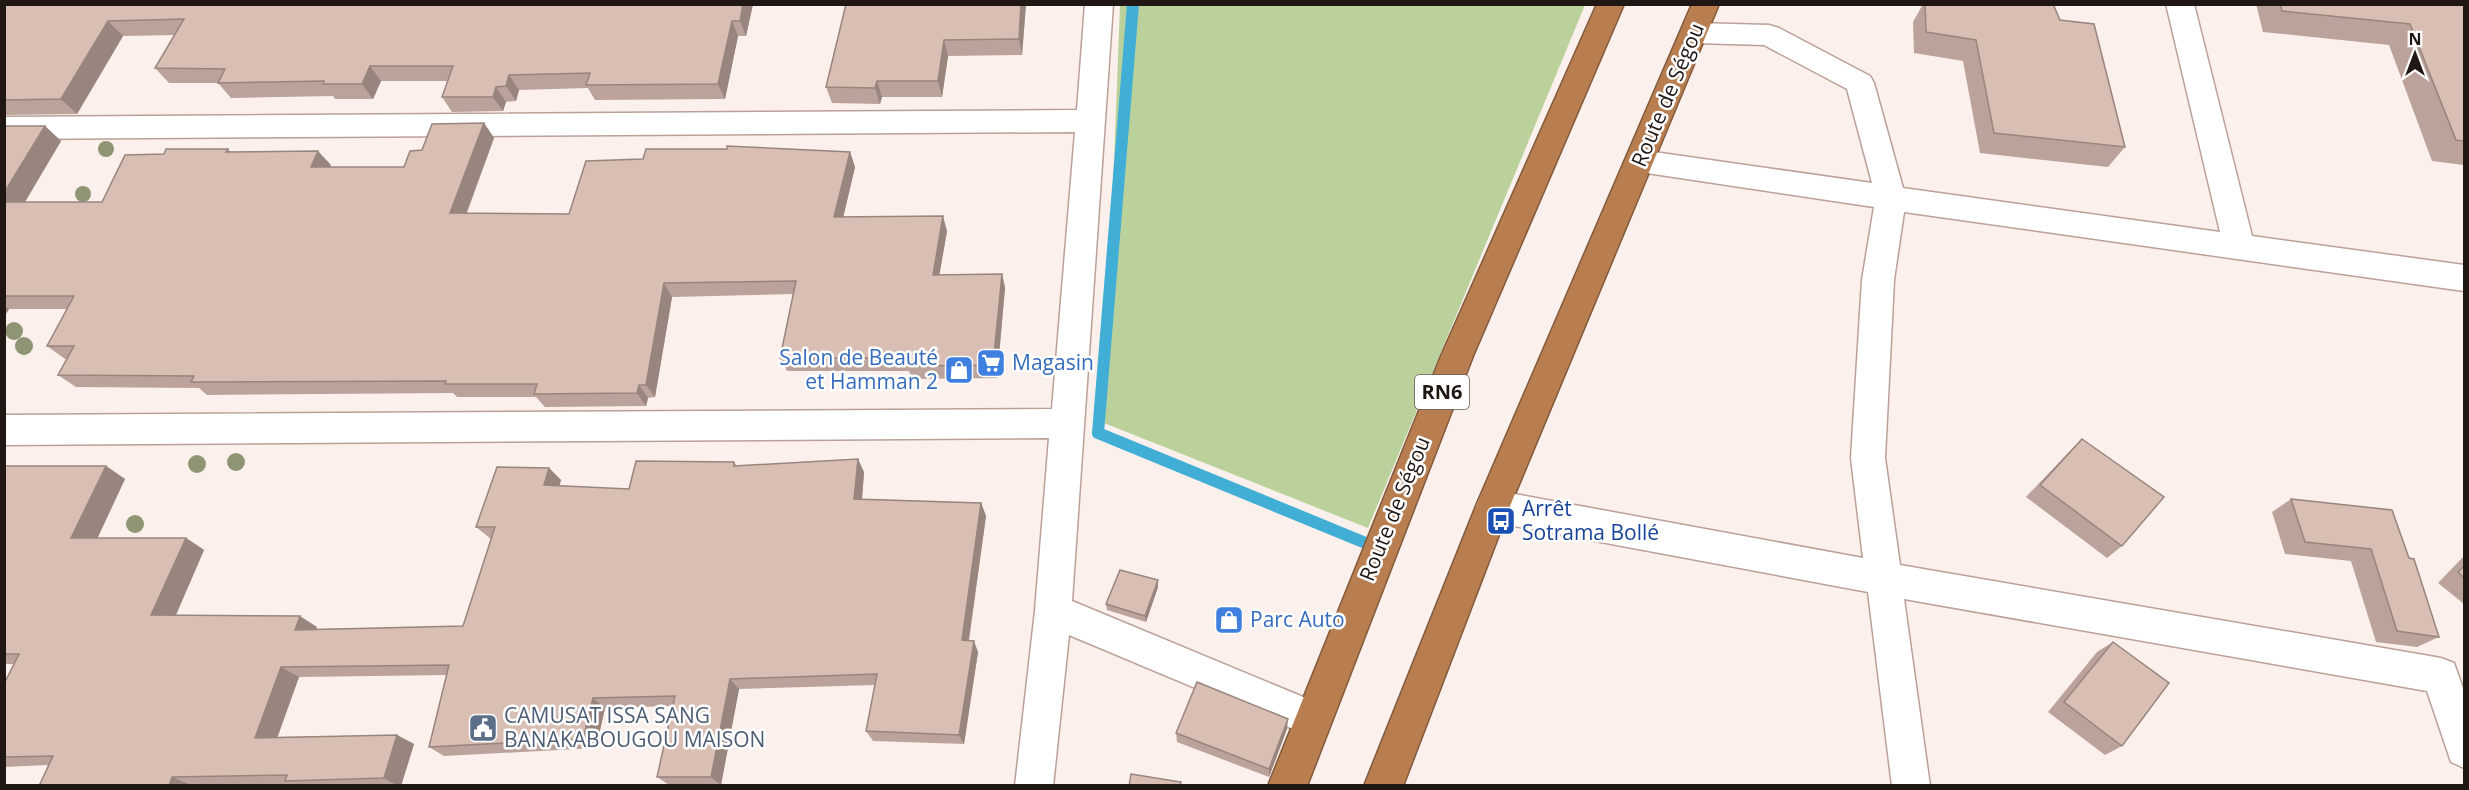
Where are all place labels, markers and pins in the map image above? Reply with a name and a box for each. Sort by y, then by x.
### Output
place label: Salon de Beauté et Hamman 2 [779,343,938,395]
supermarket icon: Magasin [975,347,1007,379]
place label: Magasin [1012,348,1094,376]
shop icon: Salon de Beauté et Hamman 2 [943,354,975,386]
place label: Arrêt Sotrama Bollé [1522,494,1659,546]
bus stop icon: Arrêt Sotrama Bollé [1485,505,1517,537]
shop icon: Parc Auto [1213,604,1245,636]
place label: Parc Auto [1250,605,1345,633]
place label: CAMUSAT ISSA SANG BANAKABOUGOU MAISON [504,701,765,753]
public building icon: CAMUSAT ISSA SANG BANAKABOUGOU MAISON [467,712,499,744]

